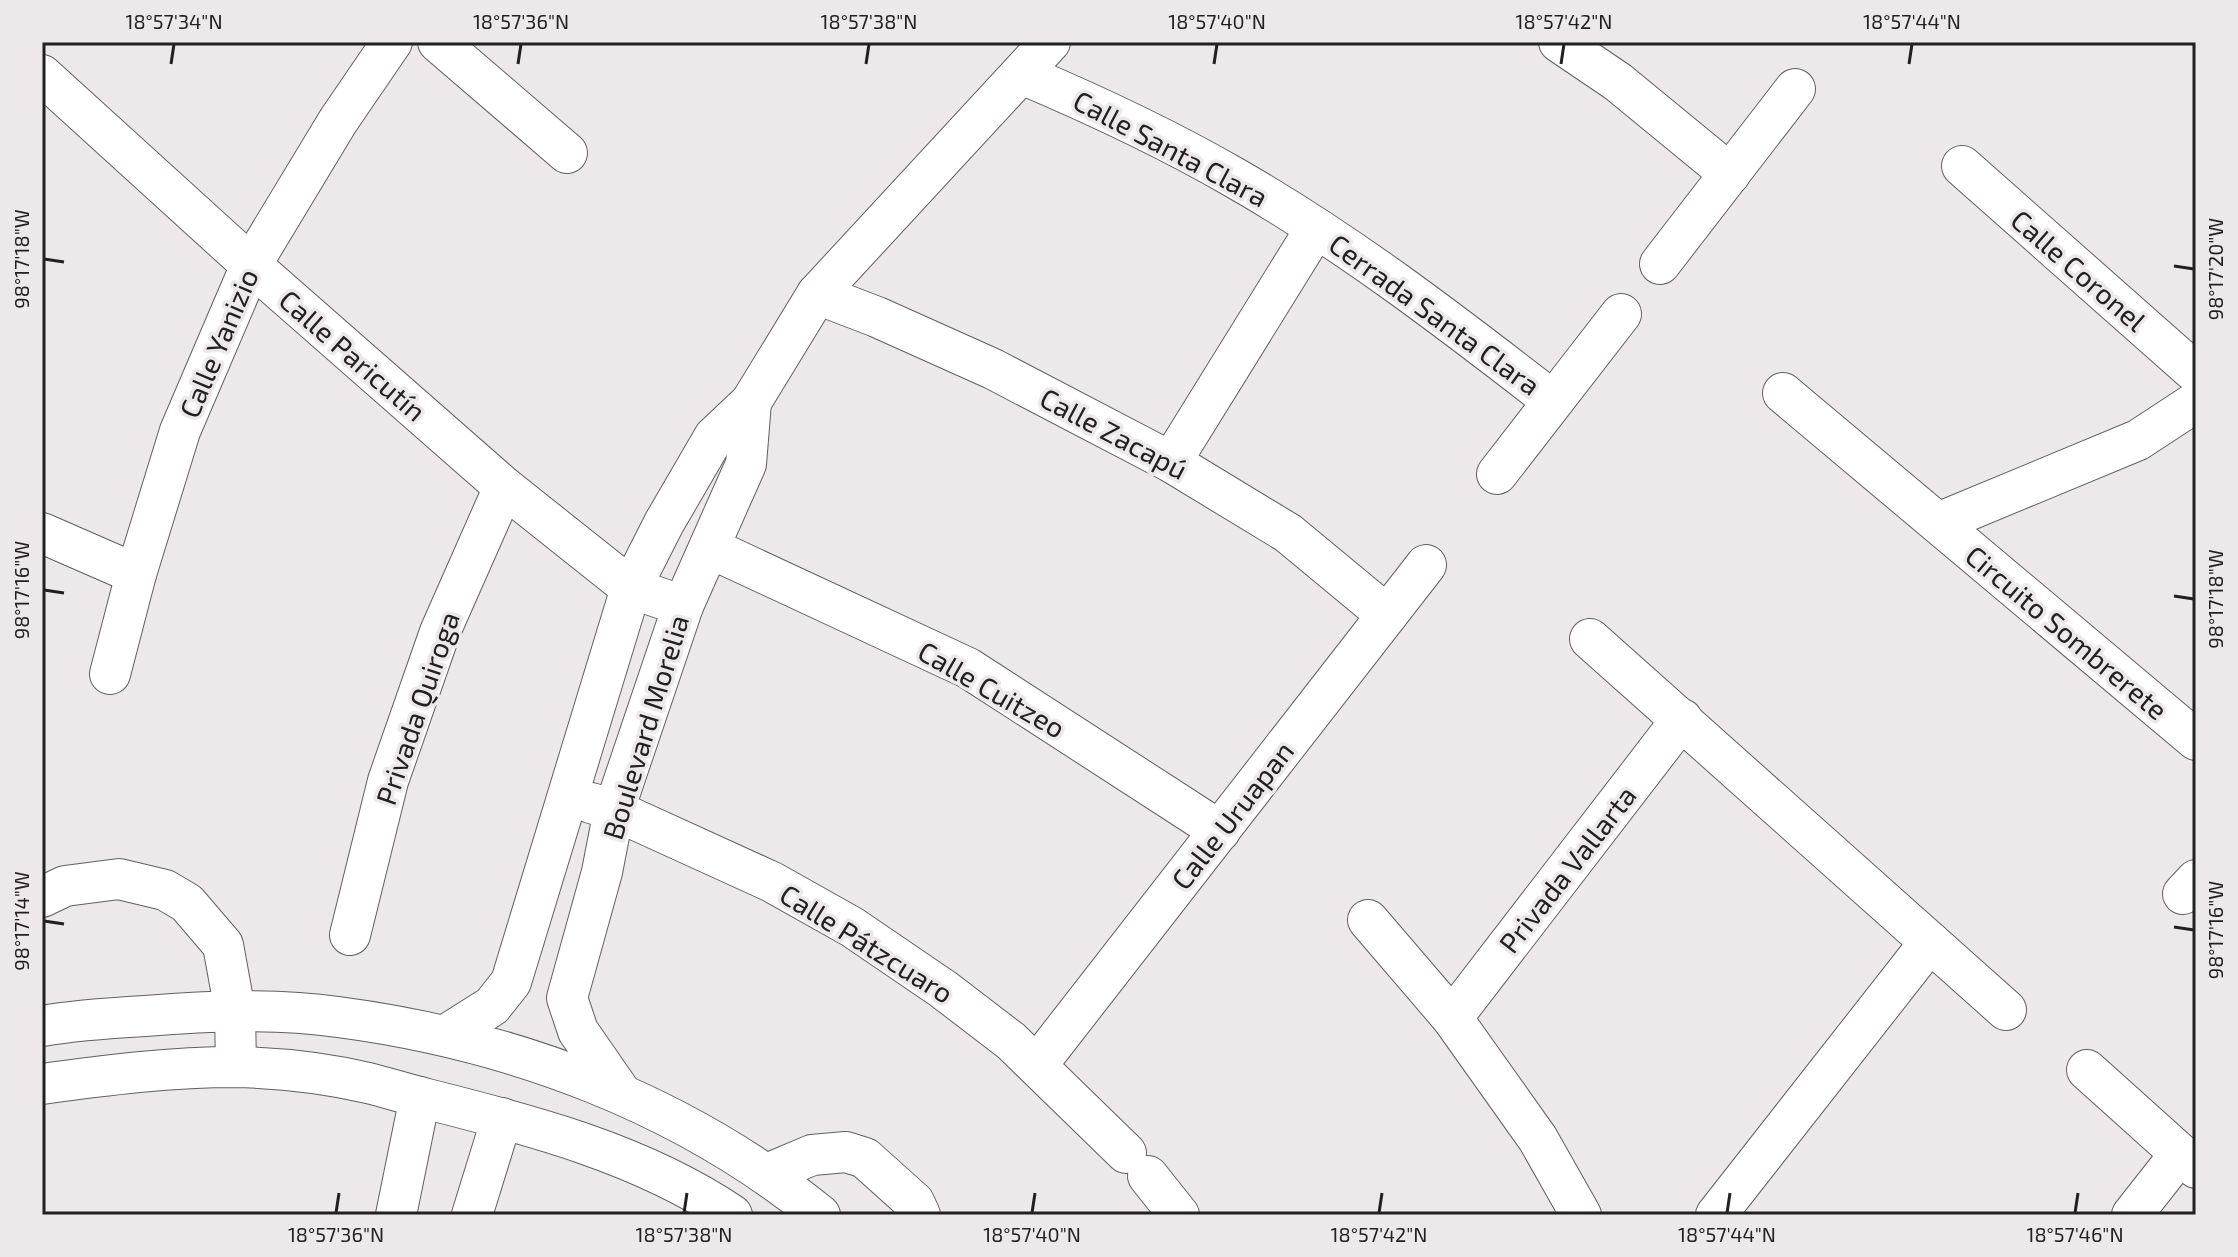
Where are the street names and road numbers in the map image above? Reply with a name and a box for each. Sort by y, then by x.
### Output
street label: Calle Santa Clara [1068,82,1274,214]
street label: Calle Coronel [2005,202,2154,338]
street label: Cerrada Santa Clara [1323,226,1547,402]
street label: Calle Yanizio [171,263,265,423]
street label: Calle Paricutín [273,282,433,428]
street label: Calle Zacapú [1035,380,1193,486]
street label: Circuito Sombrerete [1959,538,2175,726]
street label: Privada Quiroga [368,607,466,809]
street label: Boulevard Morelia [595,611,695,843]
street label: Calle Cuitzeo [912,633,1072,745]
street label: Calle Uruapan [1164,734,1300,896]
street label: Privada Vallarta [1491,779,1643,959]
street label: Calle Pátzcuaro [774,876,960,1010]

